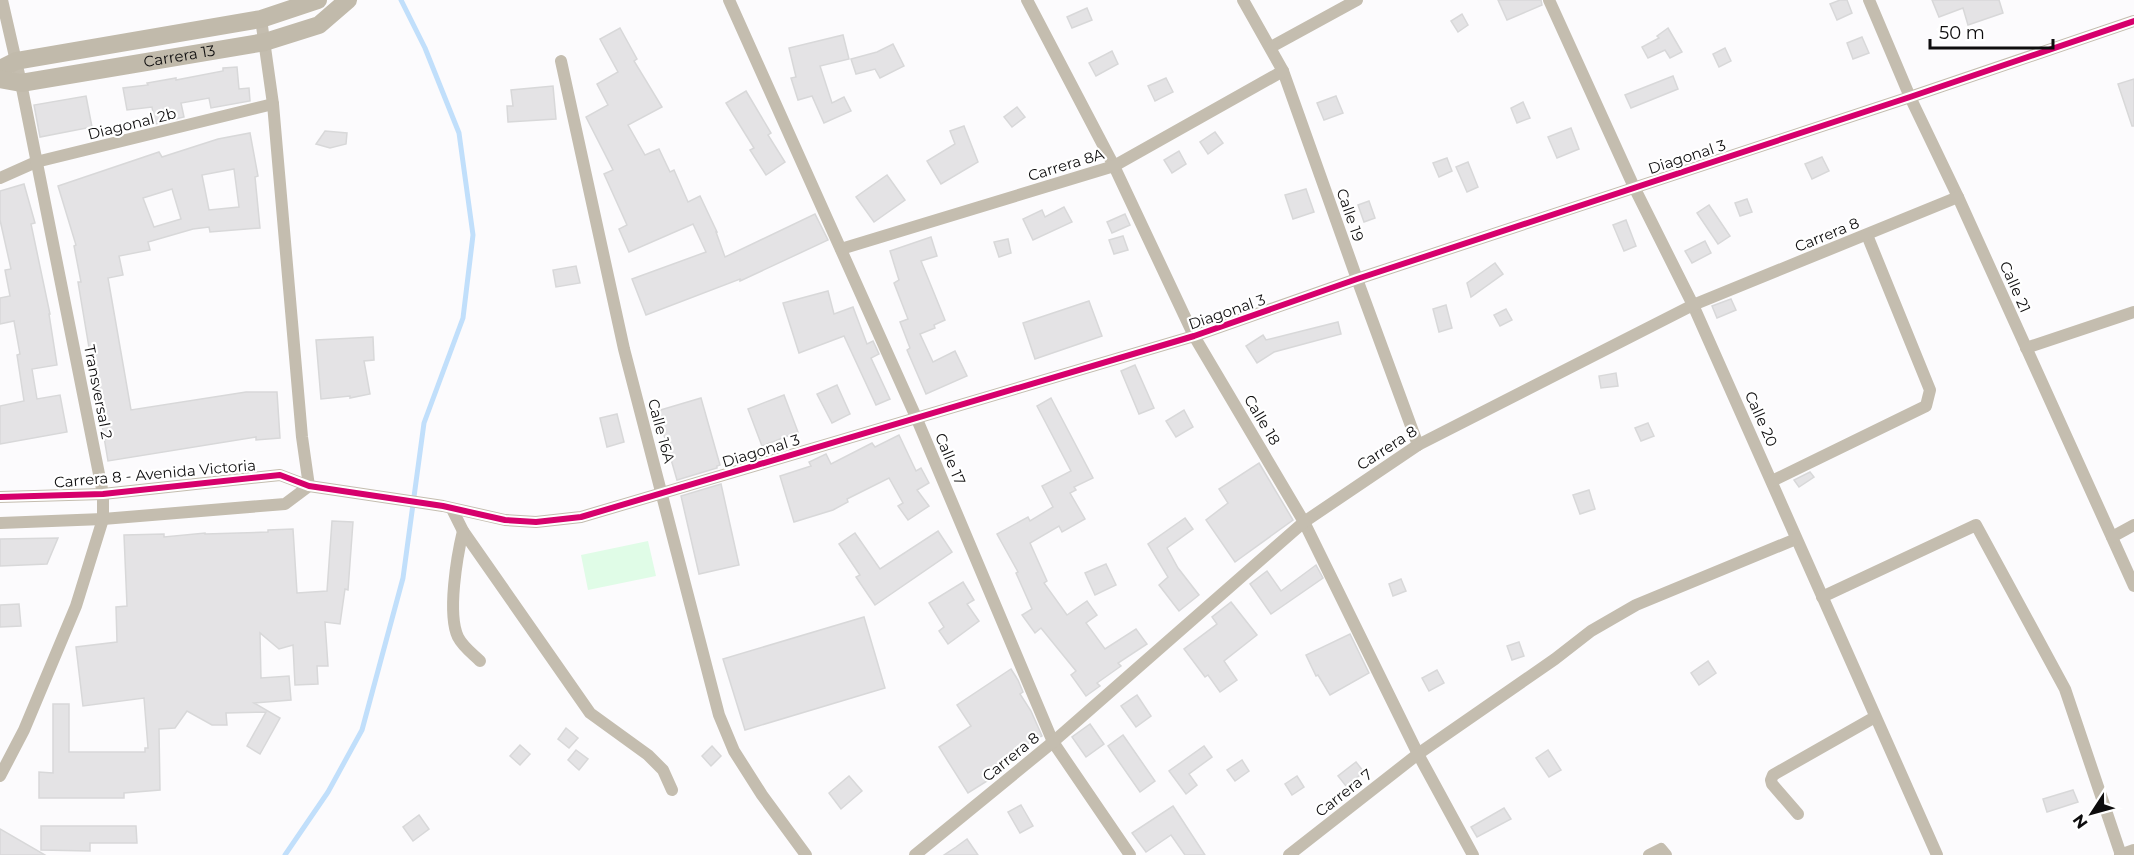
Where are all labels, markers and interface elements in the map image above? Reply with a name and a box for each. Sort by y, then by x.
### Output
scale bar [1930,12,2053,50]
text: 50 m [1939,22,1985,44]
street label: Carrera 13 [142,41,217,71]
street label: Diagonal 2b [86,103,178,144]
street label: Diagonal 3 [1646,135,1728,178]
street label: Carrera 8A [1025,144,1106,185]
street label: Calle 19 [1333,186,1368,244]
street label: Carrera 8 [1792,213,1862,256]
street label: Calle 21 [1996,258,2035,315]
street label: Diagonal 3 [1186,289,1268,334]
street label: Transversal 2 [80,343,117,441]
street label: Calle 20 [1741,388,1782,450]
street label: Calle 18 [1240,391,1285,448]
street label: Calle 16A [644,397,679,465]
street label: Carrera 8 [1353,421,1420,474]
street label: Diagonal 3 [720,430,802,471]
street label: Calle 17 [931,430,970,488]
street label: Carrera 8 - Avenida Victoria [53,455,257,492]
street label: Carrera 8 [978,728,1043,785]
street label: Carrera 7 [1311,764,1376,821]
north arrow [2062,783,2122,843]
text: N [2069,811,2092,832]

